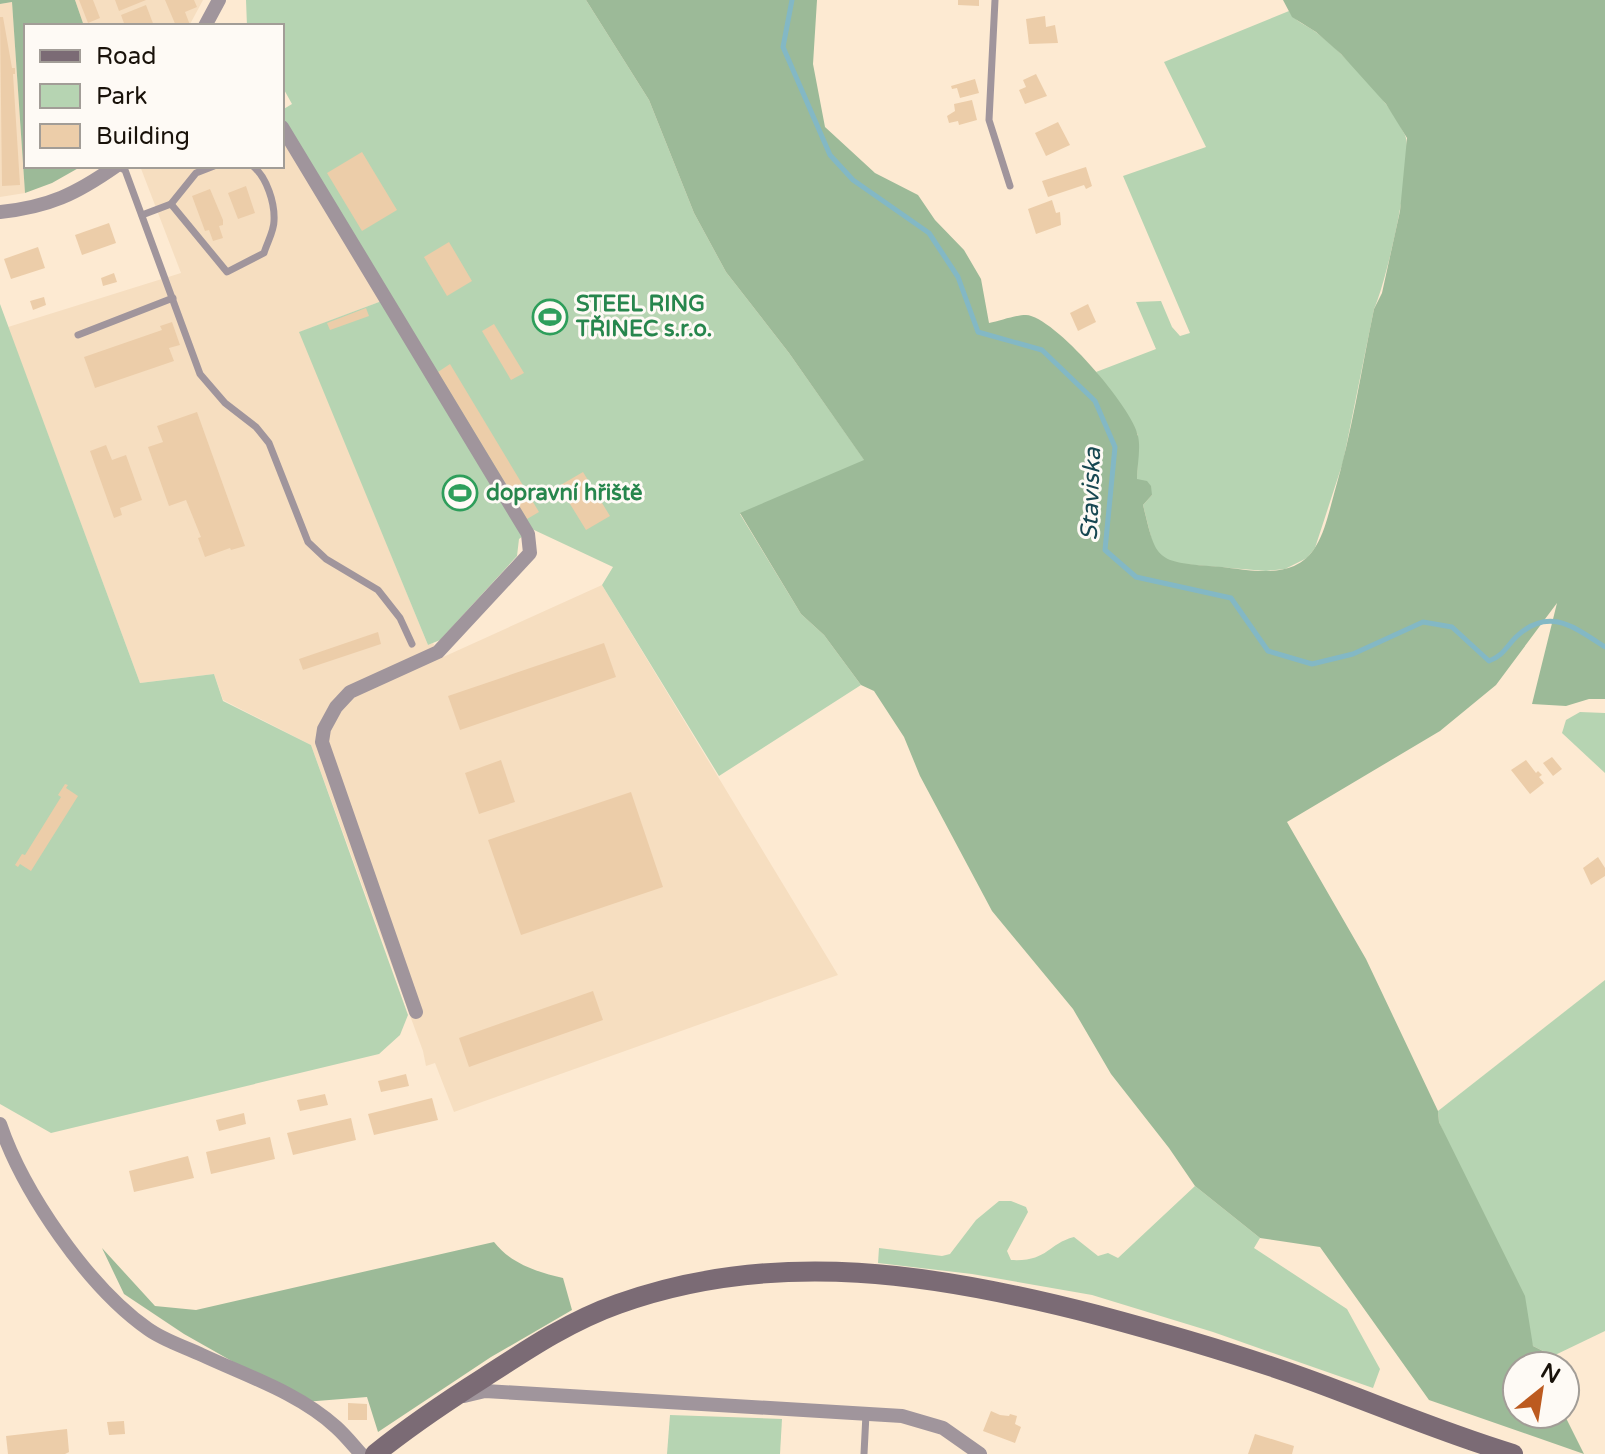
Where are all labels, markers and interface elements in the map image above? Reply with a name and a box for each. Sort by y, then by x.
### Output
legend [24,24,284,168]
text: Road [96,42,156,71]
text: Park [96,82,147,111]
text: Building [96,122,190,151]
place label: STEEL RING TŘINEC s.r.o. [575,291,712,342]
sports icon: STEEL RING TŘINEC s.r.o. [531,298,569,336]
water label: Staviska [1075,446,1107,541]
sports icon: dopravní hřiště [441,474,479,512]
place label: dopravní hřiště [486,480,642,506]
north arrow [1501,1350,1581,1430]
text: N [1536,1358,1565,1389]

